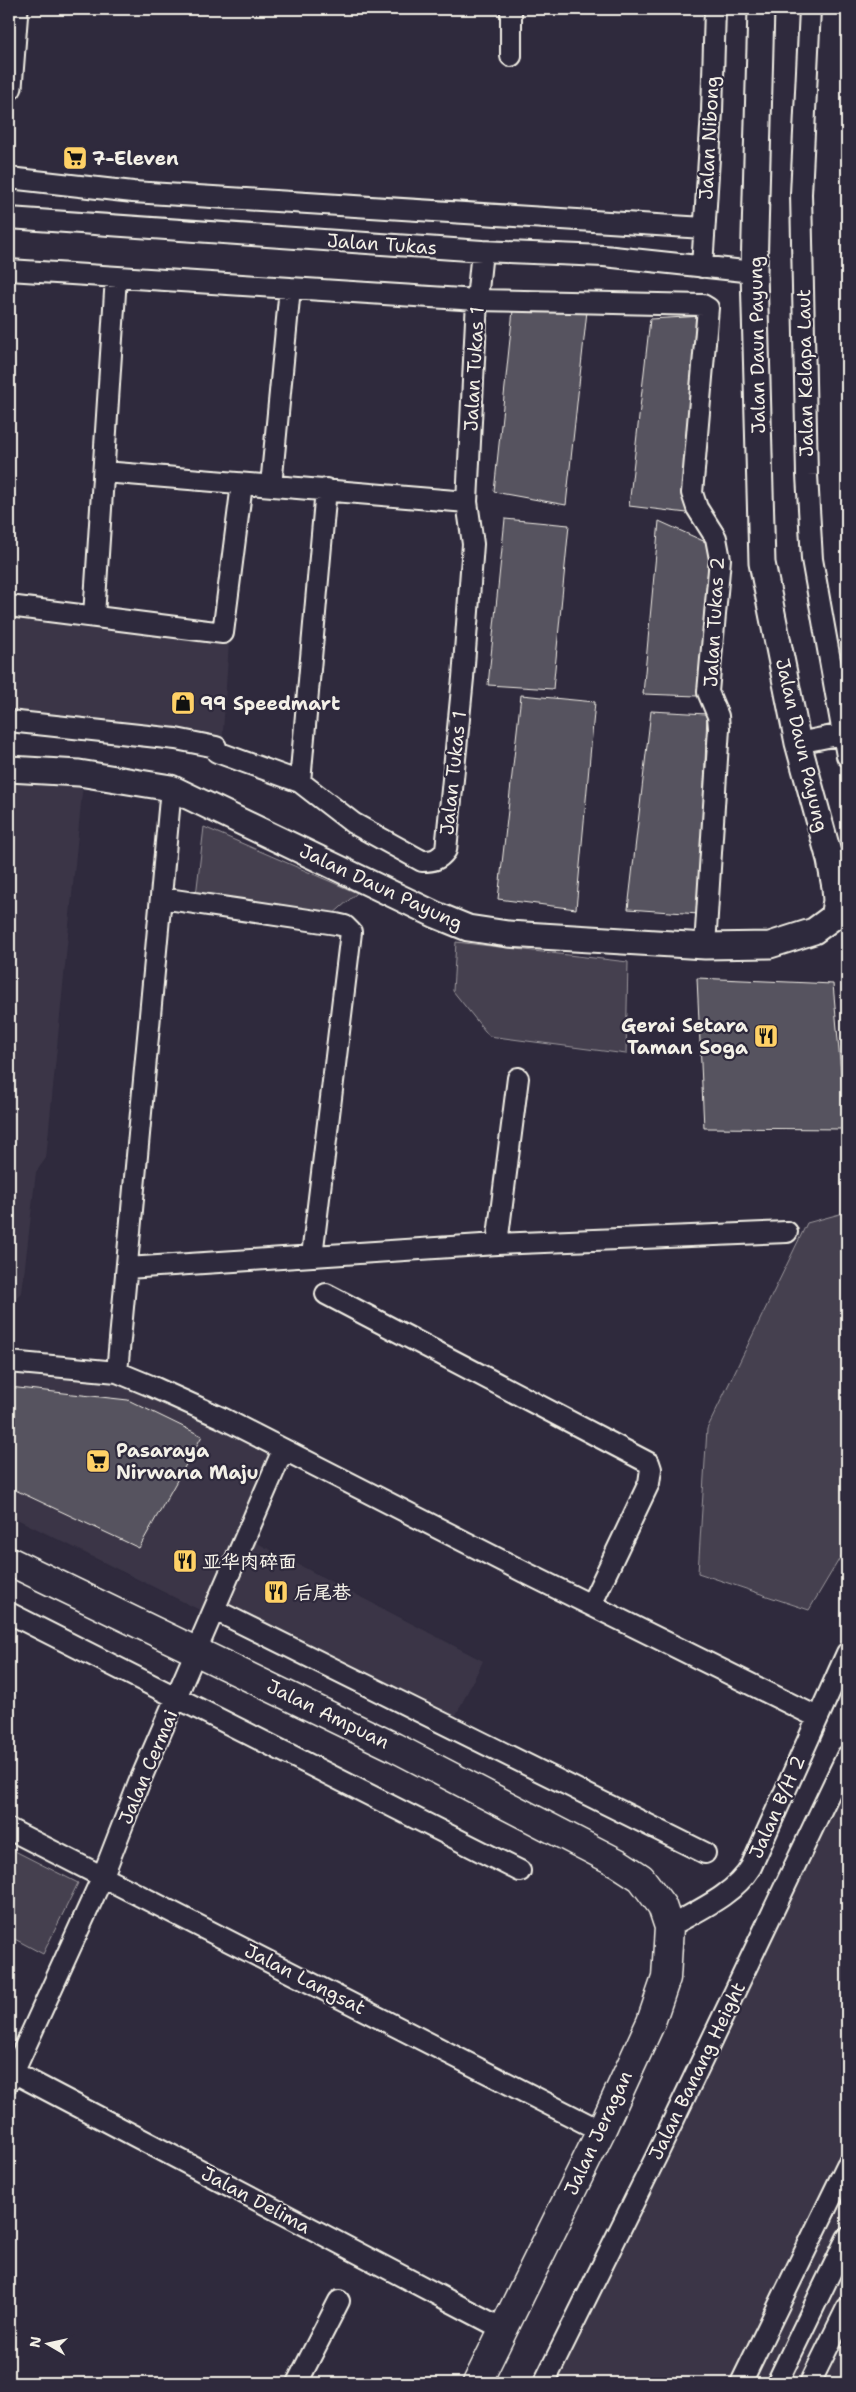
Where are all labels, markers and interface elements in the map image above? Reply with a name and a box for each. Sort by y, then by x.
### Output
street label: Jalan Nibong [693,75,725,201]
supermarket icon: 7-Eleven [62,145,88,171]
place label: 7-Eleven [92,146,179,171]
street label: Jalan Tukas [326,228,438,260]
street label: Jalan Daun Payung [743,256,771,434]
street label: Jalan Kelapa Laut [791,289,819,457]
street label: Jalan Tukas 1 [458,306,490,432]
street label: Jalan Tukas 2 [698,556,730,688]
street label: Jalan Daun Payung [770,656,834,834]
shop icon: 99 Speedmart [170,690,196,716]
place label: 99 Speedmart [200,691,340,716]
street label: Jalan Tukas 1 [434,710,472,836]
street label: Jalan Daun Payung [295,838,467,936]
place label: Gerai Setara Taman Soga [621,1013,748,1060]
restaurant icon: Gerai Setara Taman Soga [753,1023,779,1049]
place label: Pasaraya Nirwana Maju [116,1438,259,1485]
supermarket icon: Pasaraya Nirwana Maju [85,1448,111,1474]
restaurant icon: 亚华肉碎面 [172,1548,198,1574]
place label: 亚华肉碎面 [202,1549,297,1574]
restaurant icon: 后尾巷 [263,1579,289,1605]
place label: 后尾巷 [294,1580,352,1605]
street label: Jalan Ampuan [263,1673,393,1755]
street label: Jalan Cermai [113,1706,183,1828]
street label: Jalan B/H 2 [743,1751,811,1863]
street label: Jalan Langsat [240,1938,370,2020]
street label: Jalan Banang Height [643,1978,751,2164]
street label: Jalan Jeragan [558,2067,638,2199]
street label: Jalan Delima [197,2161,315,2239]
north arrow [22,2320,72,2370]
text: N [25,2335,45,2349]

